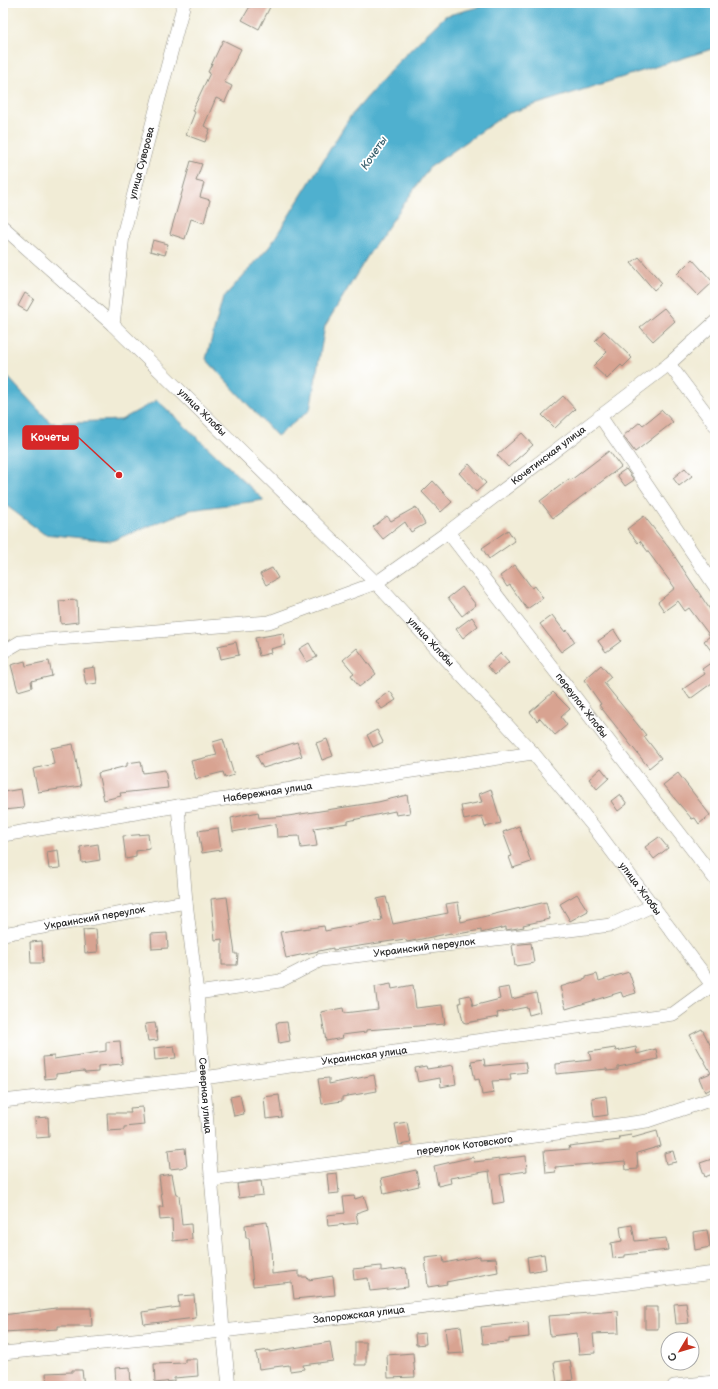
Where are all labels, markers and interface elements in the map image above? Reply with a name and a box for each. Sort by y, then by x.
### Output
street label: улица Суворова [127,125,157,200]
water label: Кочеты [358,134,390,172]
street label: улица Жлобы [175,386,229,439]
street label: Кочетинская улица [509,423,588,488]
callout: Кочеты [23,426,78,449]
text: Кочеты [31,431,69,444]
street label: улица Жлобы [405,615,456,669]
street label: переулок Жлобы [553,671,610,740]
street label: Набережная улица [222,780,313,805]
street label: улица Жлобы [616,860,664,917]
street label: Украинский переулок [43,903,147,933]
street label: Украинский переулок [373,935,477,960]
street label: Украинская улица [320,1044,408,1068]
street label: Северная улица [196,1057,214,1134]
street label: переулок Котовского [416,1133,513,1158]
street label: Запорожская улица [312,1304,406,1326]
north arrow [660,1331,700,1371]
text: С [665,1350,680,1364]

